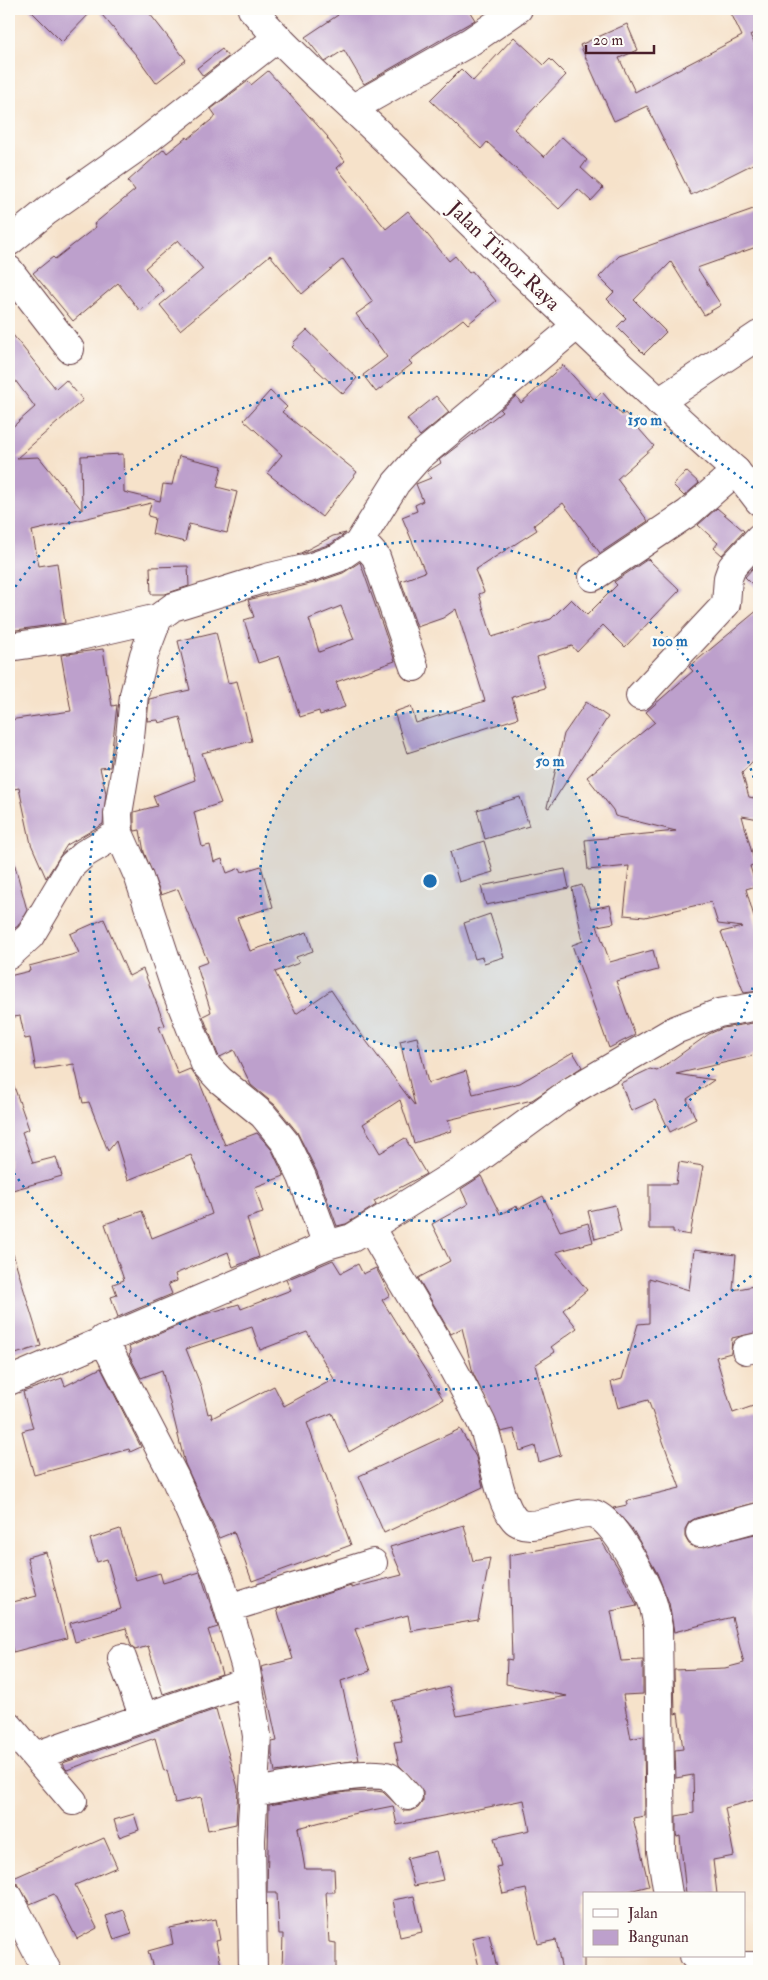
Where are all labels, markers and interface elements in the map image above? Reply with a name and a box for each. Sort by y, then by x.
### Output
scale bar [586,22,653,54]
text: 20 m [593,31,623,50]
street label: Jalan Timor Raya [441,195,566,317]
text: 150 m [628,411,662,430]
text: 100 m [652,632,688,651]
text: 50 m [536,752,565,771]
centre of rings [421,872,439,890]
legend [583,1892,746,1958]
text: Jalan [627,1904,658,1924]
text: Bangunan [628,1928,689,1947]

